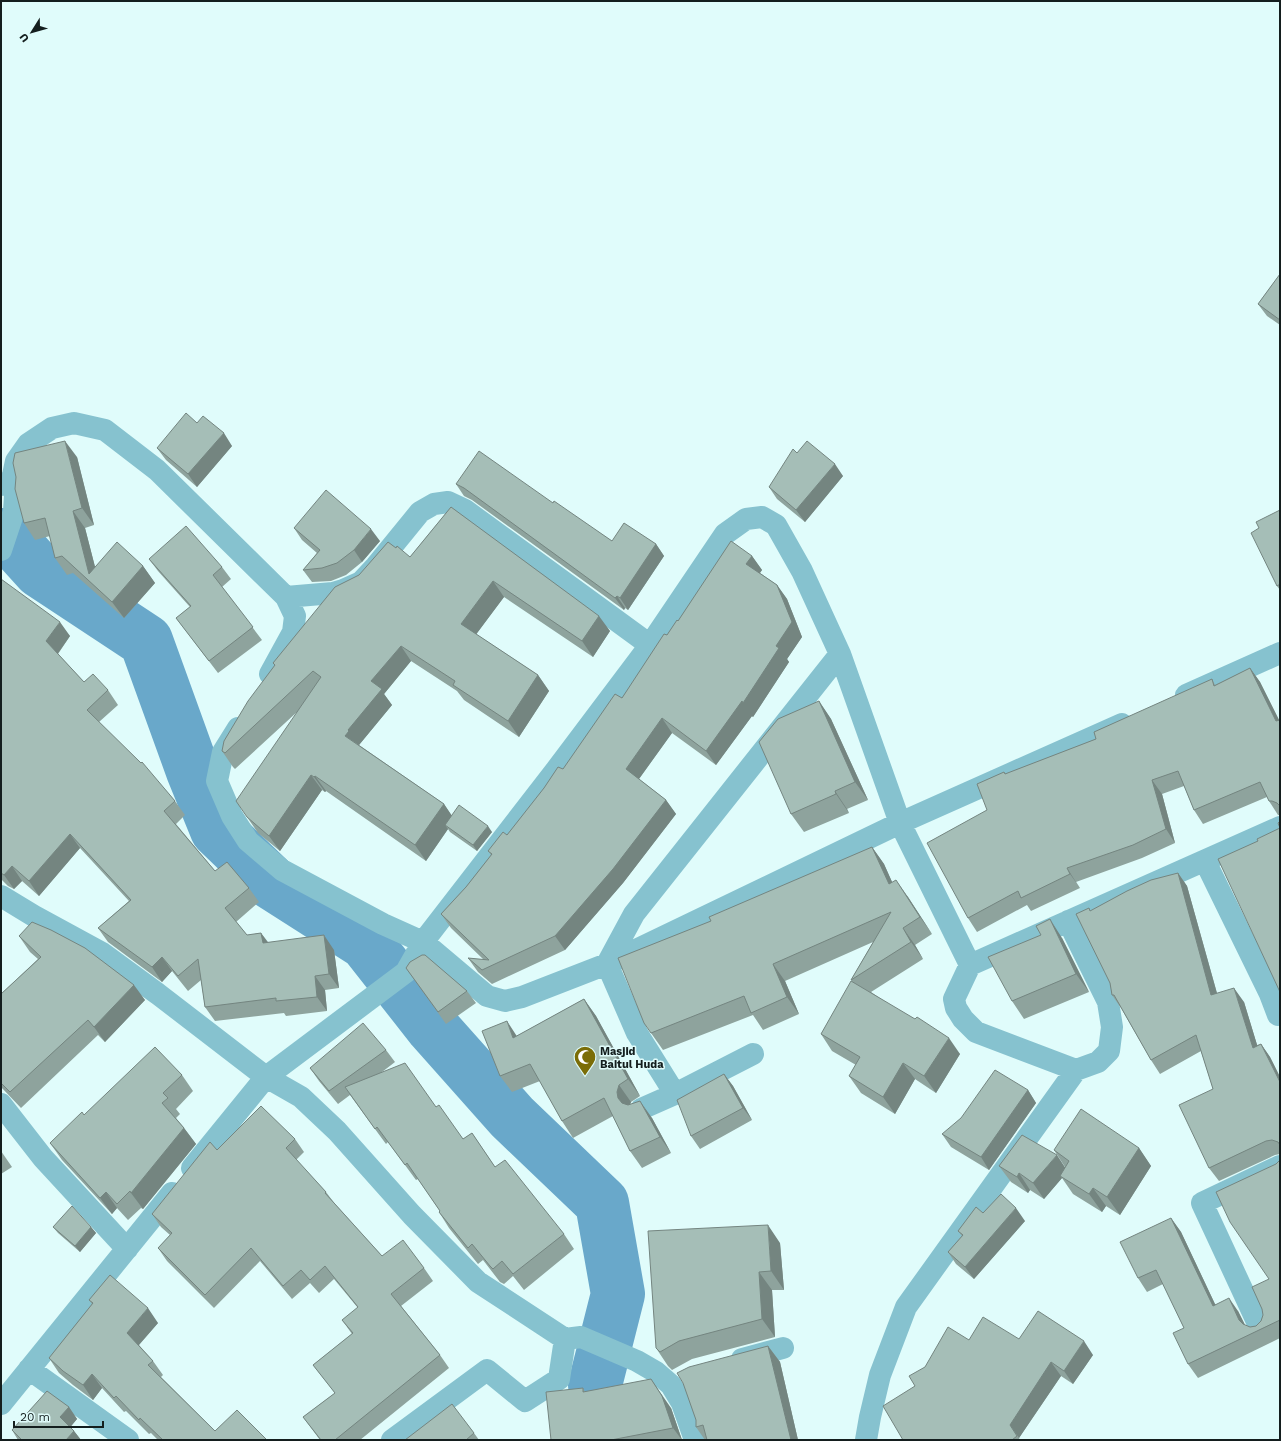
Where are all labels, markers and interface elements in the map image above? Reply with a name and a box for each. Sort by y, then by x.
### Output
north arrow [12,12,52,52]
text: U [17,31,32,45]
mosque icon: Masjid Baitul Huda [572,1044,598,1077]
place label: Masjid Baitul Huda [600,1045,664,1071]
scale bar [14,1403,103,1429]
text: 20 m [20,1410,50,1424]

